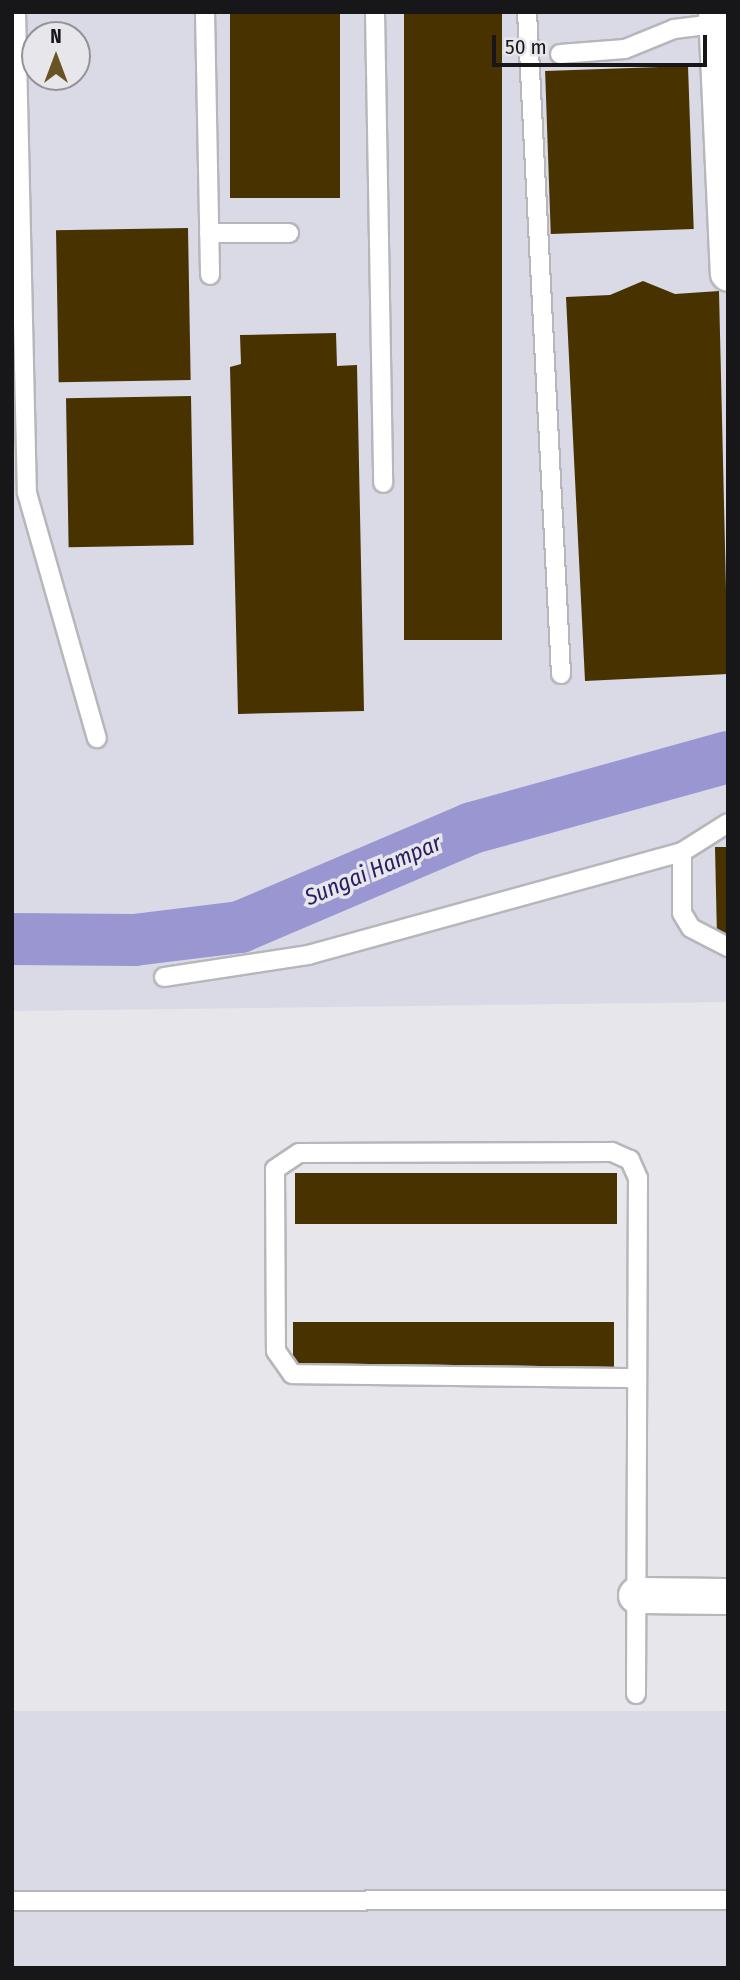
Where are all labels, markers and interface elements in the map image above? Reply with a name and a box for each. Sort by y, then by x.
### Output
north arrow [21,21,91,91]
scale bar [495,21,710,65]
text: N [50,25,62,48]
text: 50 m [505,34,547,60]
water label: Sungai Hampar [301,829,445,911]

